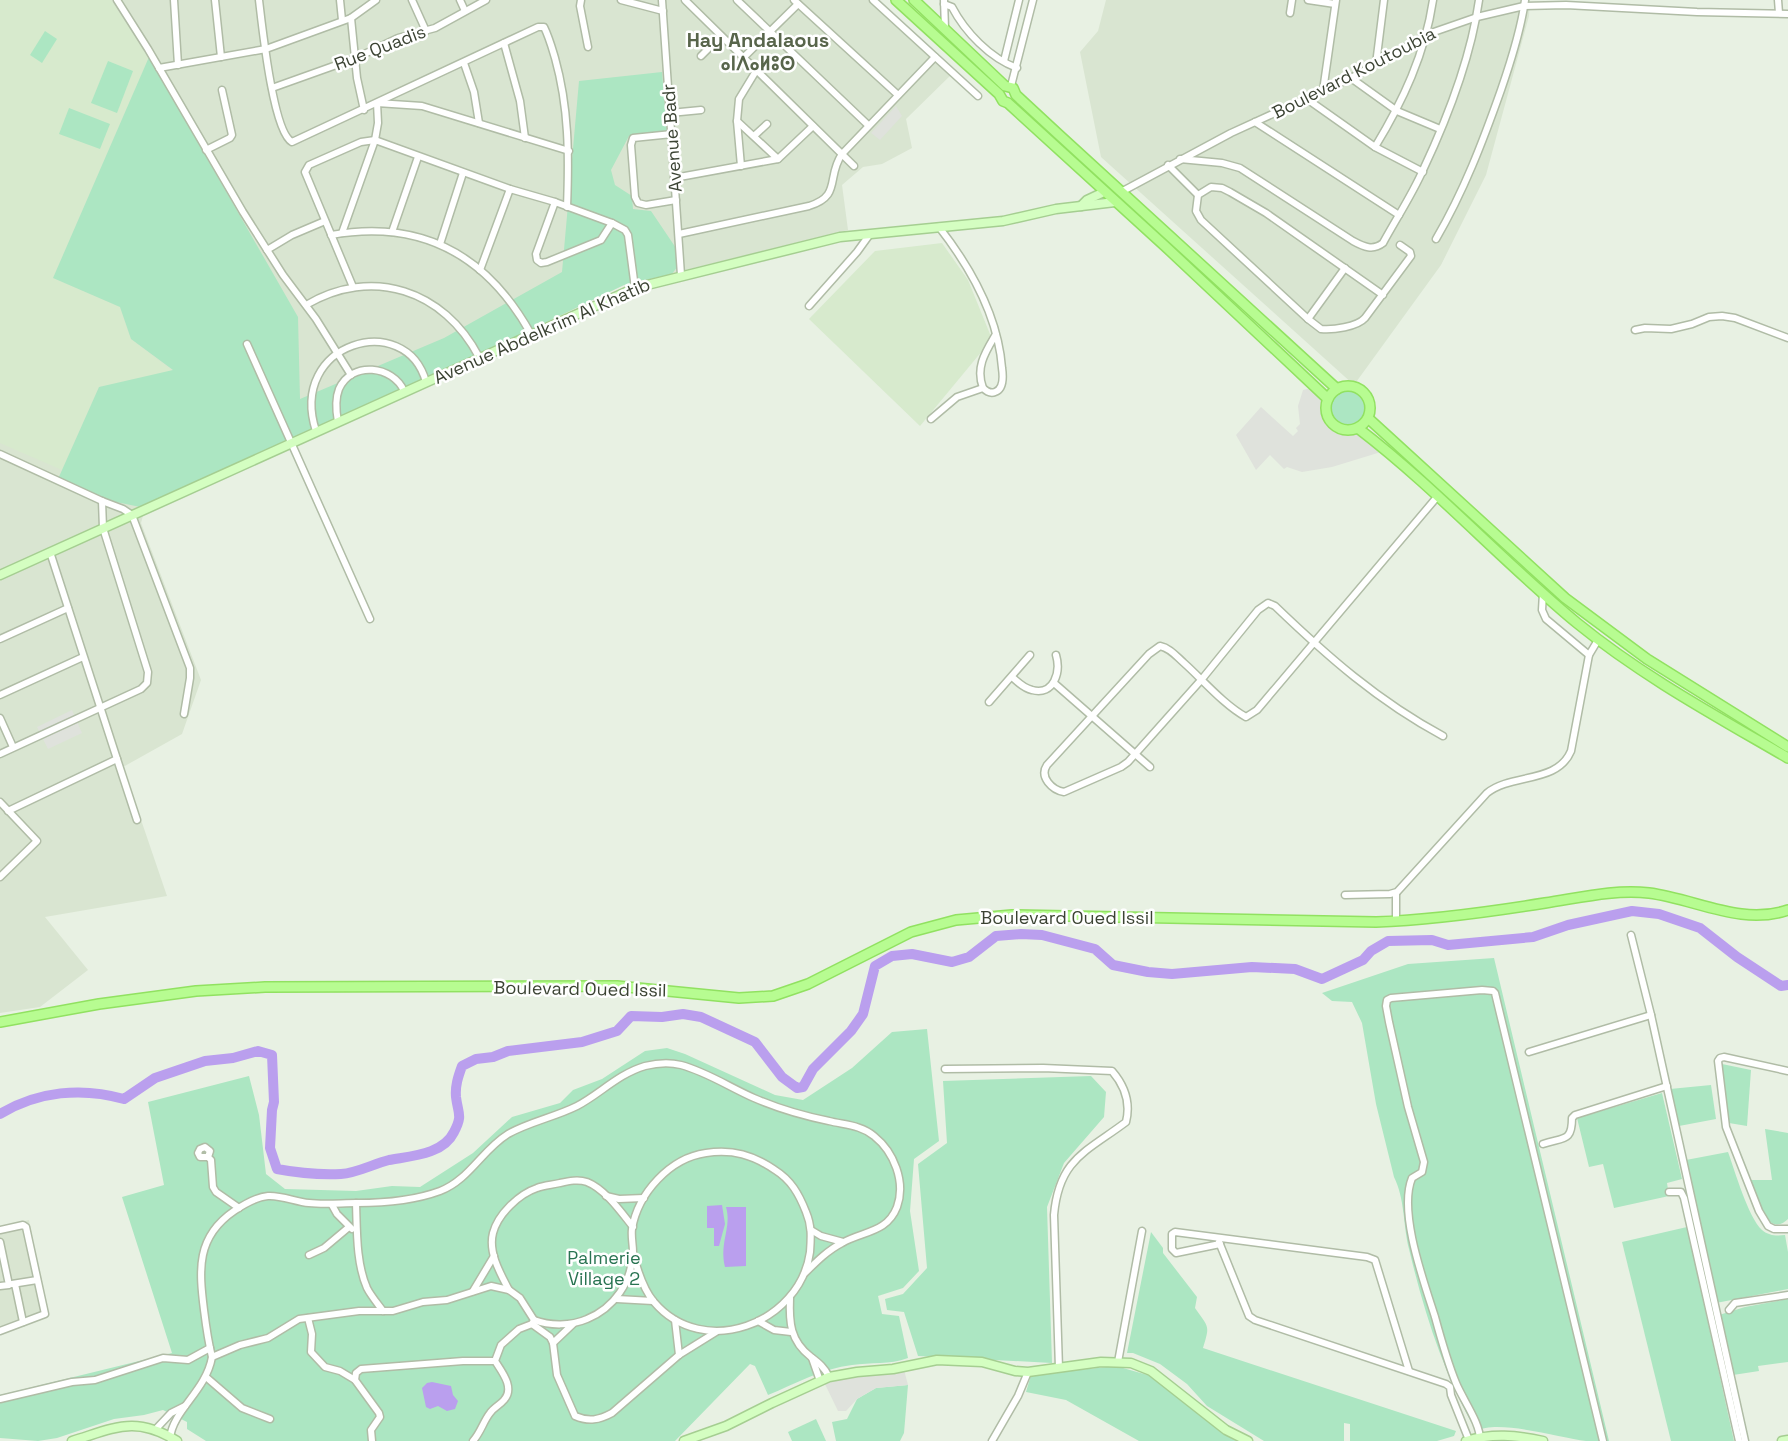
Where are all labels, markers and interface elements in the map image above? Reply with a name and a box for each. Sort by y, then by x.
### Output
street label: Rue Quadis [331,20,429,76]
street label: Boulevard Koutoubia [1268,21,1439,124]
district label: Hay Andalaous ⴰⵏⴷⴰⵍⵓⵙ [687,27,829,76]
street label: Avenue Badr [656,83,687,193]
street label: Avenue Abdelkrim Al Khatib [430,272,654,389]
street label: Boulevard Oued Issil [980,906,1154,929]
street label: Boulevard Oued Issil [493,975,667,1002]
park label: Palmerie Village 2 [567,1246,641,1290]

